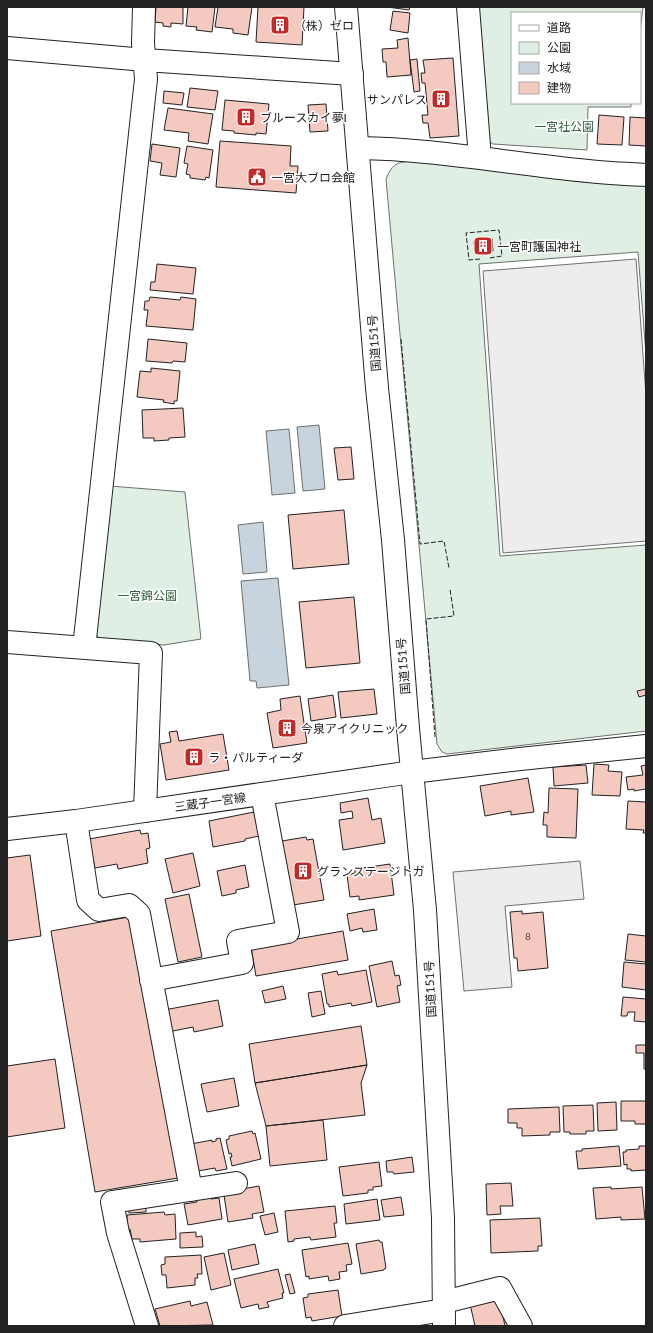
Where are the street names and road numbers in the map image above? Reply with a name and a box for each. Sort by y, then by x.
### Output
street label: 国道151号 [365,314,383,372]
street label: 国道151号 [393,637,413,695]
street label: 三蔵子一宮線 [173,790,247,814]
street label: 国道151号 [421,960,439,1018]

